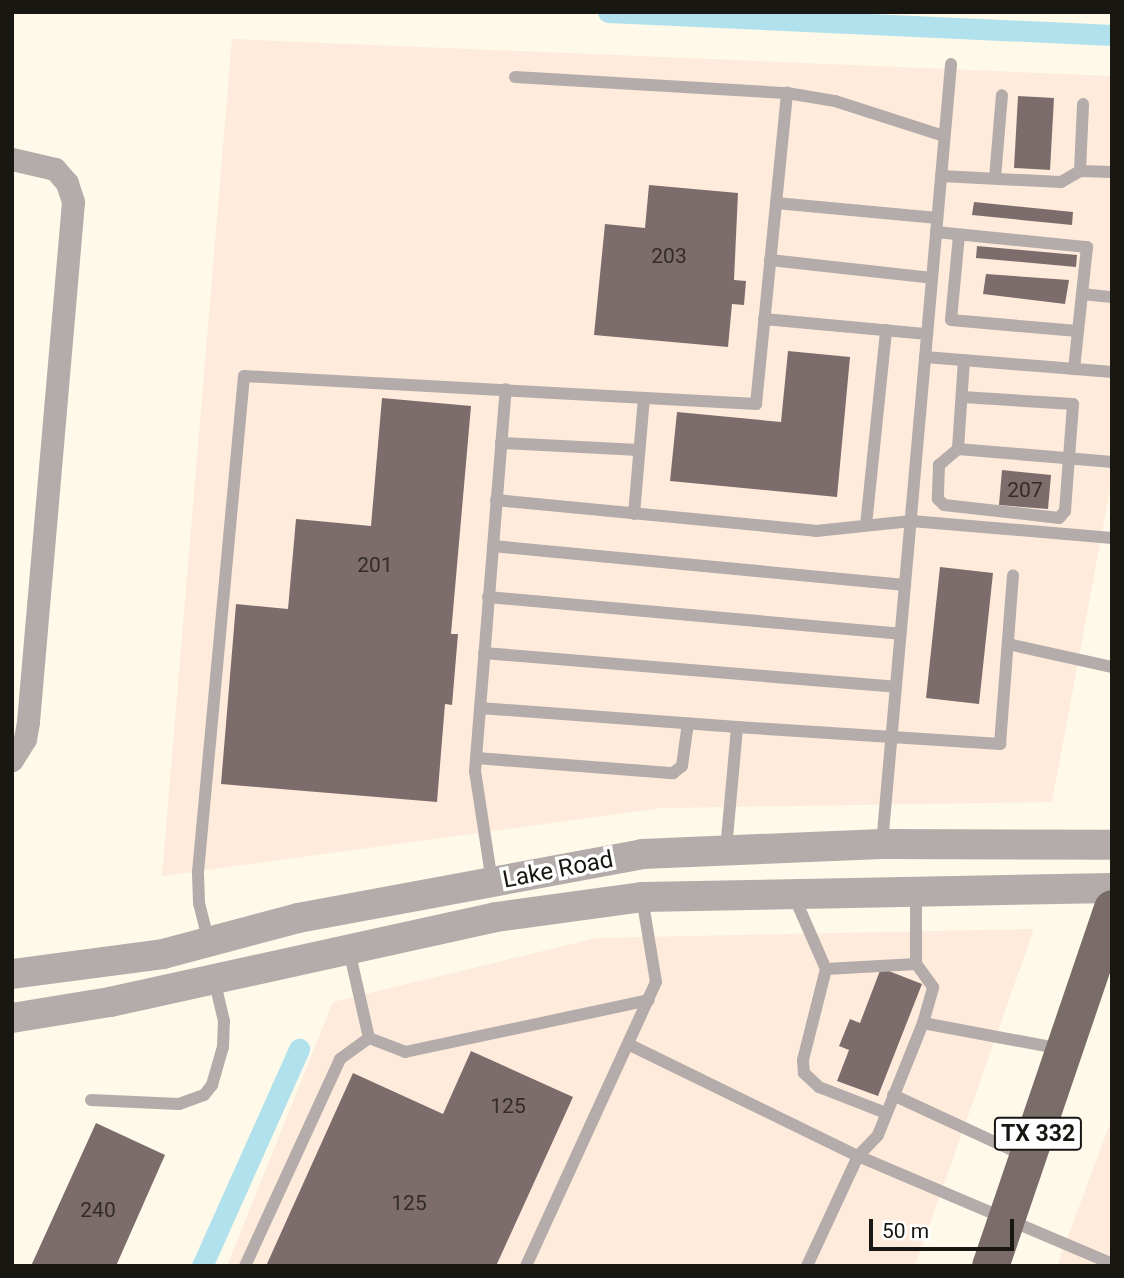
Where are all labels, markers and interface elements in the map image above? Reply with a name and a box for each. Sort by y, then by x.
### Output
house number: 203 [651,243,687,269]
house number: 207 [1007,477,1043,503]
house number: 201 [357,552,393,578]
street label: Lake Road [500,845,616,895]
house number: 125 [490,1093,526,1119]
road number: TX 332 [992,1114,1084,1154]
house number: 125 [391,1190,427,1216]
house number: 240 [80,1197,116,1223]
scale bar [872,1204,1017,1248]
text: 50 m [882,1219,929,1243]

